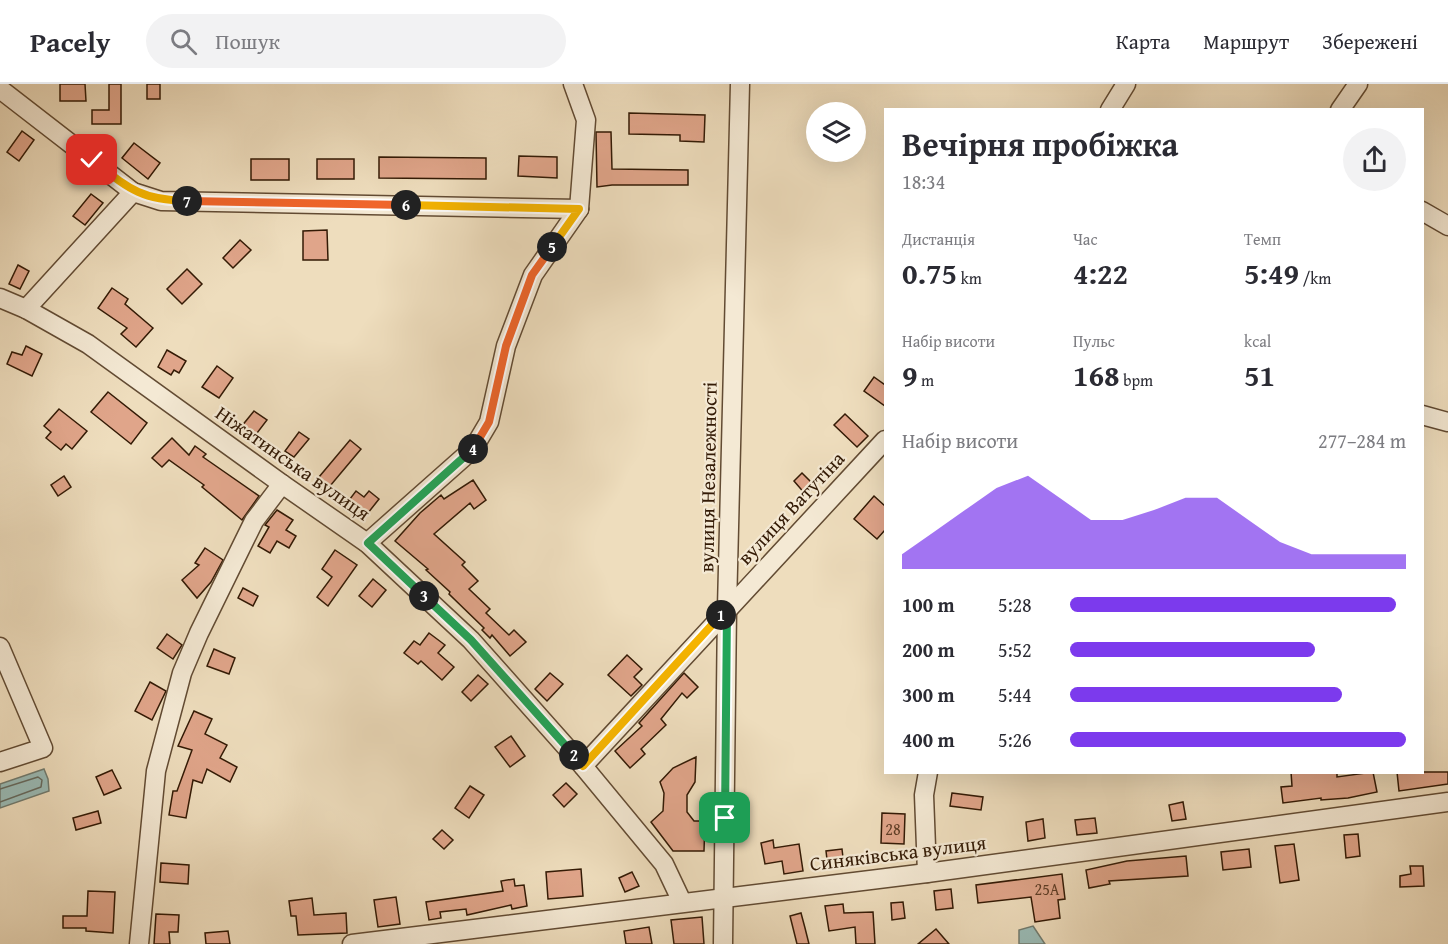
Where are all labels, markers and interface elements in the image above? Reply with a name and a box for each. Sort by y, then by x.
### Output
search box [146,14,566,68]
text: Pacely [30,21,110,62]
icon: search [167,25,200,58]
text: Пошук [215,25,280,57]
text: Карта [1116,26,1170,57]
text: Маршрут [1203,26,1289,57]
text: Збережені [1322,26,1418,57]
map controls [806,102,866,162]
button: layers [806,102,866,162]
text: Вечірня пробіжка [902,120,1178,168]
button: share [1343,128,1406,191]
pin [66,134,117,185]
icon: check [75,143,108,176]
text: 18:34 [902,167,945,196]
pin: 7 [172,186,202,216]
text: 7 [183,189,191,213]
pin: 6 [391,190,421,220]
text: 6 [402,193,410,217]
text: Дистанція [902,227,975,251]
text: Час [1073,227,1097,251]
text: Темп [1244,227,1281,251]
pin: 5 [537,232,567,262]
text: 5 [548,235,556,259]
text: 0.75 [902,251,957,295]
text: 4:22 [1073,251,1128,295]
text: 5:49 [1244,251,1299,295]
text: km [957,266,982,290]
text: /km [1299,266,1331,290]
text: Набір висоти [902,329,995,353]
text: Пульс [1073,329,1115,353]
text: kcal [1244,329,1271,353]
text: 9 [902,353,918,397]
text: 168 [1073,353,1120,397]
text: 51 [1244,353,1275,397]
text: m [918,368,934,392]
text: bpm [1120,368,1153,392]
street label: вулиця Незалежності [691,381,724,573]
street label: Ніжатинська вулиця [210,398,377,527]
text: Набір висоти [902,426,1018,455]
text: 277–284 m [1318,426,1406,455]
pin: 4 [458,434,488,464]
text: 4 [469,437,477,461]
street label: вулиця Ватутіна [730,444,851,571]
pin: 3 [409,581,439,611]
text: 3 [420,584,428,608]
text: 100 m [902,590,955,619]
text: 5:28 [998,590,1032,619]
pin: 1 [706,600,736,630]
text: 1 [717,603,725,627]
text: 200 m [902,635,955,664]
text: 5:52 [998,635,1032,664]
text: 300 m [902,680,955,709]
text: 5:44 [998,680,1032,709]
text: 400 m [902,725,955,754]
text: 5:26 [998,725,1032,754]
pin: 2 [559,740,589,770]
text: 2 [570,743,578,767]
pin [699,792,750,843]
icon: arrive [708,801,741,834]
house number: 28 [885,817,901,841]
street label: Синяківська вулиця [808,827,988,878]
house number: 25А [1034,877,1060,901]

